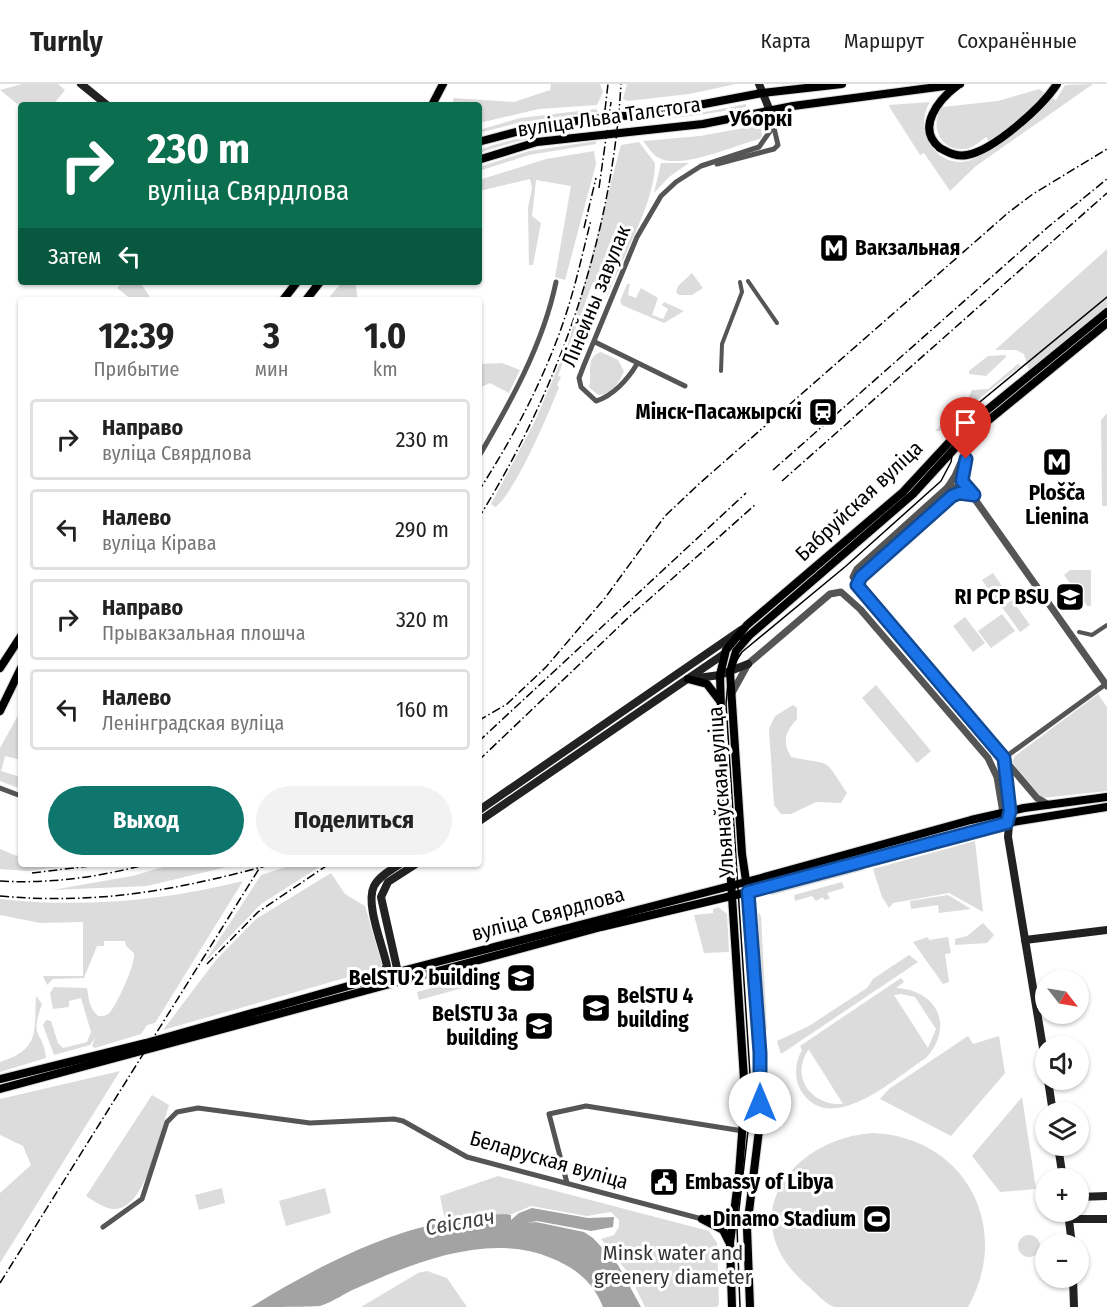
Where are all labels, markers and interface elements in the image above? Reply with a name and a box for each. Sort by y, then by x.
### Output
text: Turnly [30,25,103,58]
text: Карта [761,28,811,54]
text: Маршрут [844,28,924,54]
text: Сохранённые [957,28,1077,54]
street label: вуліца Льва Талстога [516,91,702,143]
district label: Уборкі [728,105,793,132]
text: 230 m [147,124,250,174]
icon: right [48,126,126,204]
text: вуліца Свярдлова [147,175,349,207]
street label: Лінейны завулак [556,221,636,371]
metro station icon: Вакзальная [818,232,850,264]
place label: Вакзальная [855,235,960,261]
icon: left [113,240,146,273]
text: Затем [48,243,101,270]
text: 12:39 [98,314,174,358]
text: 3 [263,314,280,358]
text: 1.0 [364,314,407,358]
text: Прибытие [93,357,179,381]
text: мин [255,357,288,381]
text: km [373,357,398,381]
station icon: Мінск-Пасажырскі [807,396,839,428]
pin [940,397,991,459]
place label: Мінск-Пасажырскі [636,399,802,425]
icon: arrive [949,406,982,439]
text: Направо [102,414,183,441]
icon: right [51,423,84,456]
text: 230 m [396,426,449,453]
street label: Бабруйская вуліца [790,435,928,567]
text: вуліца Свярдлова [102,441,252,465]
metro station icon: Plošča Lienina [1041,446,1073,478]
place label: Plošča Lienina [1025,480,1089,530]
text: Налево [102,504,171,531]
icon: left [51,513,84,546]
text: 290 m [395,516,449,543]
text: вуліца Кірава [102,531,217,555]
school or university icon: RI PCP BSU [1054,581,1086,613]
place label: RI PCP BSU [954,584,1049,610]
text: Направо [102,594,183,621]
icon: right [51,603,84,636]
text: 320 m [396,606,449,633]
text: Прывакзальная плошча [102,621,306,645]
text: Налево [102,684,171,711]
icon: left [51,693,84,726]
text: 160 m [396,696,449,723]
street label: Ульянаўская вуліца [702,706,740,879]
text: Ленінградская вуліца [102,711,284,735]
button: Выход [48,786,244,855]
button: Поделиться [256,786,452,855]
street label: вуліца Свярдлова [469,881,627,947]
school or university icon: BelSTU 2 building [505,962,537,994]
place label: BelSTU 2 building [349,965,501,991]
north arrow [1035,970,1089,1024]
map controls [1035,970,1089,1288]
place label: BelSTU 4 building [617,983,694,1033]
school or university icon: BelSTU 4 building [580,992,612,1024]
place label: BelSTU 3a building [432,1001,519,1051]
school or university icon: BelSTU 3a building [523,1010,555,1042]
button: sound [1035,1036,1089,1090]
position arrow [728,1071,792,1135]
button: layers [1035,1102,1089,1156]
street label: Беларуская вуліца [467,1125,631,1195]
public building icon: Embassy of Libya [648,1166,680,1198]
button: + [1035,1168,1089,1222]
place label: Embassy of Libya [685,1169,834,1195]
water label: Свіслач [423,1203,497,1241]
sports icon: Dinamo Stadium [861,1203,893,1235]
place label: Dinamo Stadium [713,1206,856,1232]
button: − [1035,1234,1089,1288]
park label: Minsk water and greenery diameter [594,1240,753,1290]

